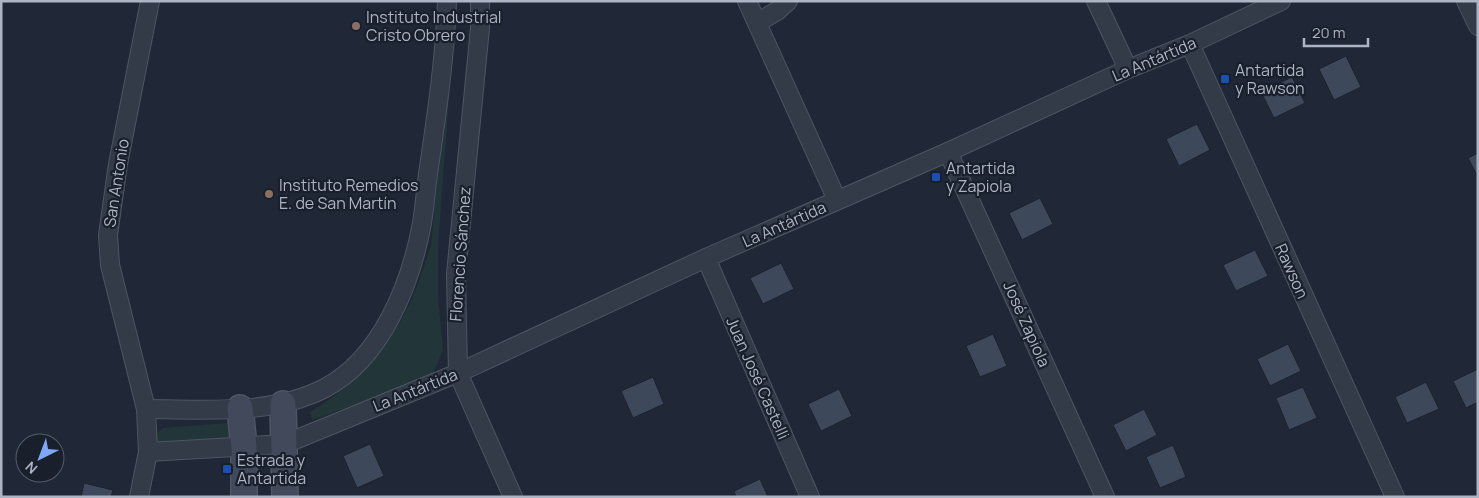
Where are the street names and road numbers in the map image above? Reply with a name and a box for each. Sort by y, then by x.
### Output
street label: La Antártida [1109,31,1199,87]
street label: San Antonio [98,137,134,229]
street label: Florencio Sánchez [444,186,476,322]
street label: La Antártida [739,196,829,252]
street label: Rawson [1270,240,1314,302]
street label: José Zapiola [998,278,1056,370]
street label: Juan José Castelli [721,313,795,443]
street label: La Antártida [369,363,461,417]

